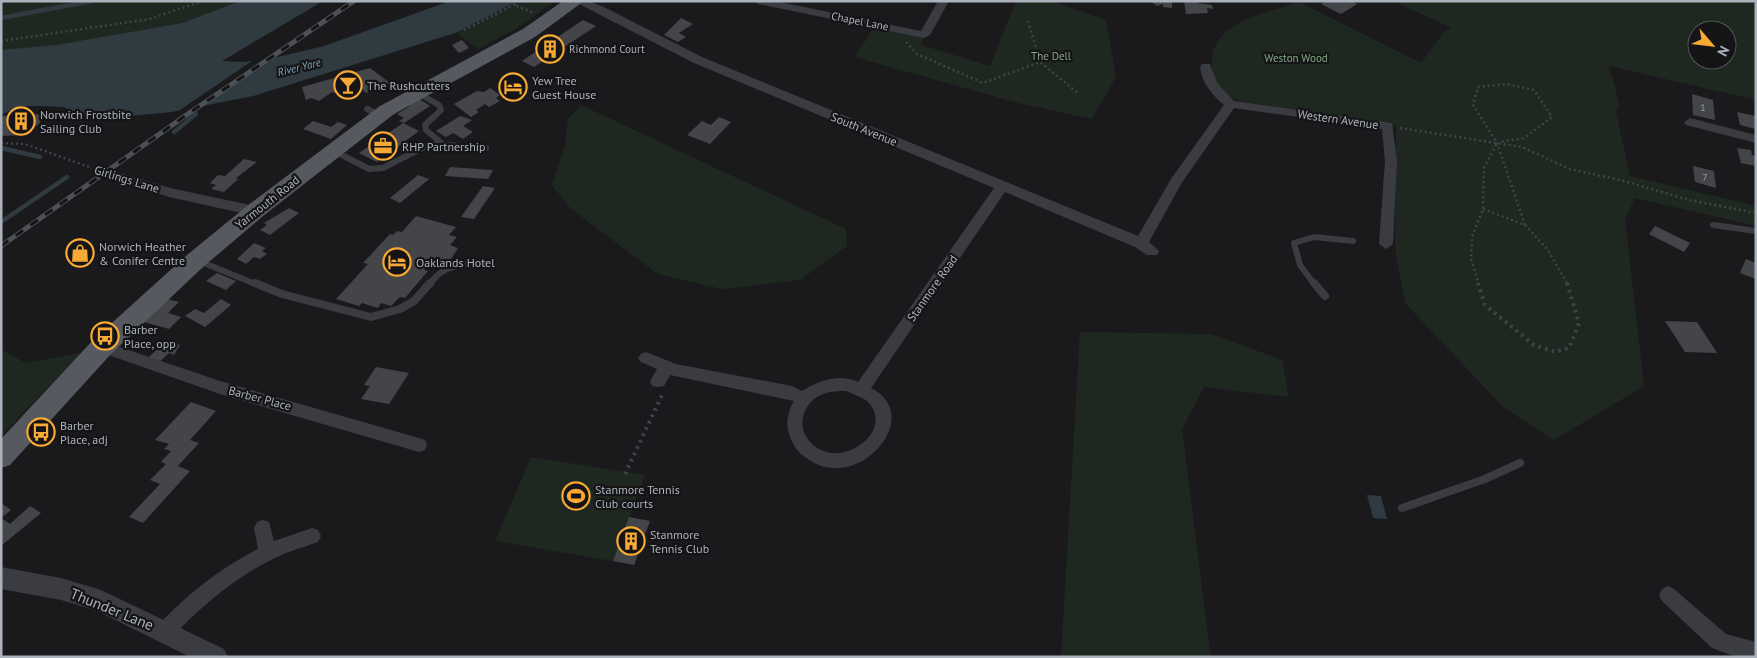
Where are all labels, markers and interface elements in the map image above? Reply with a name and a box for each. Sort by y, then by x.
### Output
street label: Chapel Lane [830,9,890,33]
north arrow [1687,20,1737,70]
building icon: Richmond Court [535,34,565,64]
place label: Richmond Court [569,42,645,56]
text: N [1713,43,1734,59]
park label: The Dell [1031,49,1072,63]
park label: Weston Wood [1264,51,1328,65]
water label: River Yare [276,55,322,79]
bar icon: The Rushcutters [333,70,363,100]
hotel icon: Yew Tree Guest House [498,72,528,102]
place label: Yew Tree Guest House [532,73,596,102]
place label: The Rushcutters [367,78,450,93]
house number: 1 [1700,101,1706,114]
building icon: Norwich Frostbite Sailing Club [6,106,36,136]
street label: Western Avenue [1297,106,1379,132]
place label: Norwich Frostbite Sailing Club [40,107,131,136]
street label: South Avenue [829,109,899,149]
office icon: RHP Partnership [368,131,398,161]
place label: RHP Partnership [402,139,485,154]
street label: Girlings Lane [93,162,161,196]
house number: 7 [1702,171,1708,184]
street label: Yarmouth Road [232,172,302,232]
shop icon: Norwich Heather & Conifer Centre [65,238,95,268]
place label: Norwich Heather & Conifer Centre [99,239,186,268]
hotel icon: Oaklands Hotel [382,247,412,277]
street label: Stanmore Road [904,252,960,324]
place label: Oaklands Hotel [416,255,495,270]
bus stop icon: Barber Place, opp [90,321,120,351]
place label: Barber Place, opp [124,322,176,351]
street label: Barber Place [227,382,293,414]
bus stop icon: Barber Place, adj [26,417,56,447]
place label: Barber Place, adj [60,418,108,447]
sports icon: Stanmore Tennis Club courts [561,481,591,511]
place label: Stanmore Tennis Club courts [595,482,680,511]
building icon: Stanmore Tennis Club [616,526,646,556]
place label: Stanmore Tennis Club [650,527,709,556]
street label: Thunder Lane [67,584,157,634]

